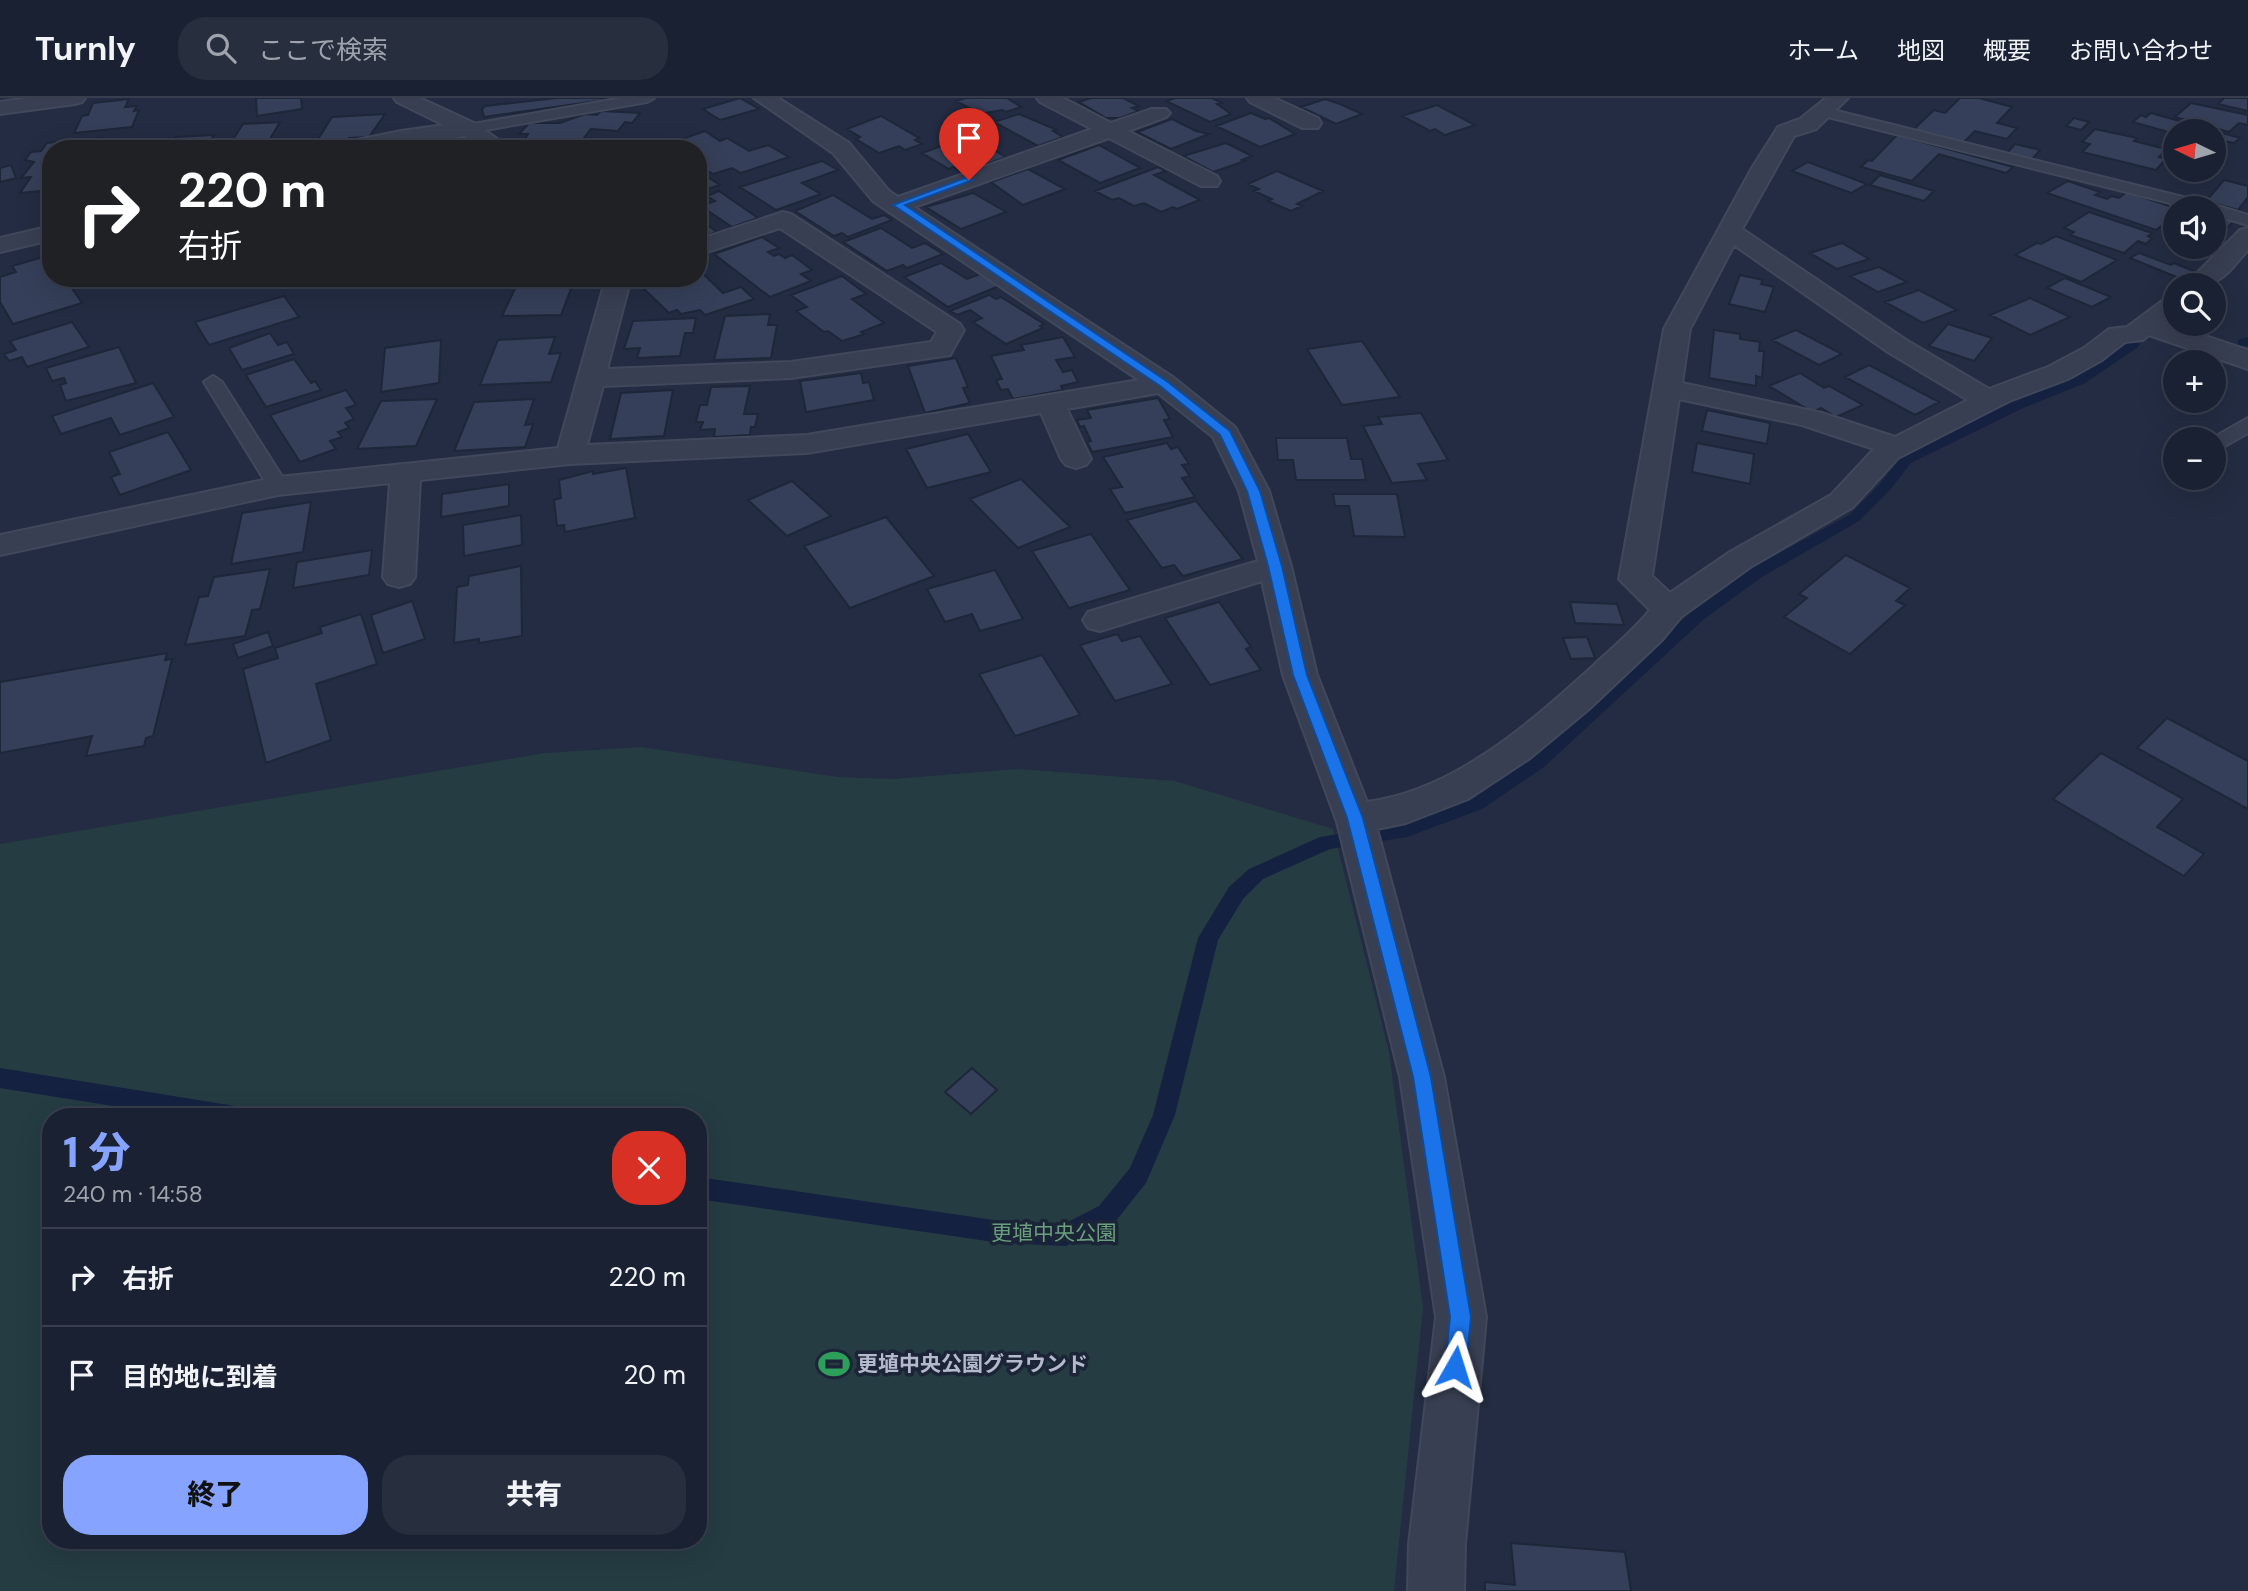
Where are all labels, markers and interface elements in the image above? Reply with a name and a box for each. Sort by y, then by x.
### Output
search box [178,17,668,80]
text: Turnly [35,27,136,70]
icon: search [202,29,240,67]
text: ここで検索 [258,33,388,67]
text: ホーム [1788,35,1859,66]
text: 地図 [1897,35,1945,66]
text: 概要 [1983,35,2031,66]
text: お問い合わせ [2069,35,2213,66]
pin [939,108,999,180]
icon: arrive [950,119,988,157]
north arrow [2163,119,2226,182]
map controls [2163,119,2226,490]
text: 220 m [178,158,326,222]
icon: right [63,168,154,259]
button: sound [2163,196,2226,259]
text: 右折 [178,225,242,267]
button: search [2163,273,2226,336]
button: + [2163,350,2226,413]
button: − [2163,427,2226,490]
text: 1 分 [63,1125,130,1180]
button: close [612,1131,686,1205]
text: 240 m · 14:58 [63,1179,203,1209]
park label: 更埴中央公園 [991,1219,1117,1247]
icon: right [63,1258,101,1296]
text: 220 m [608,1260,686,1294]
text: 右折 [122,1262,174,1296]
position arrow [1418,1330,1492,1404]
sports icon: 更埴中央公園グラウンド [817,1347,851,1381]
place label: 更埴中央公園グラウンド [857,1350,1088,1378]
icon: arrive [63,1356,101,1394]
text: 20 m [623,1358,686,1392]
text: 目的地に到着 [122,1360,278,1394]
button: 終了 [63,1455,368,1535]
button: 共有 [382,1455,686,1535]

